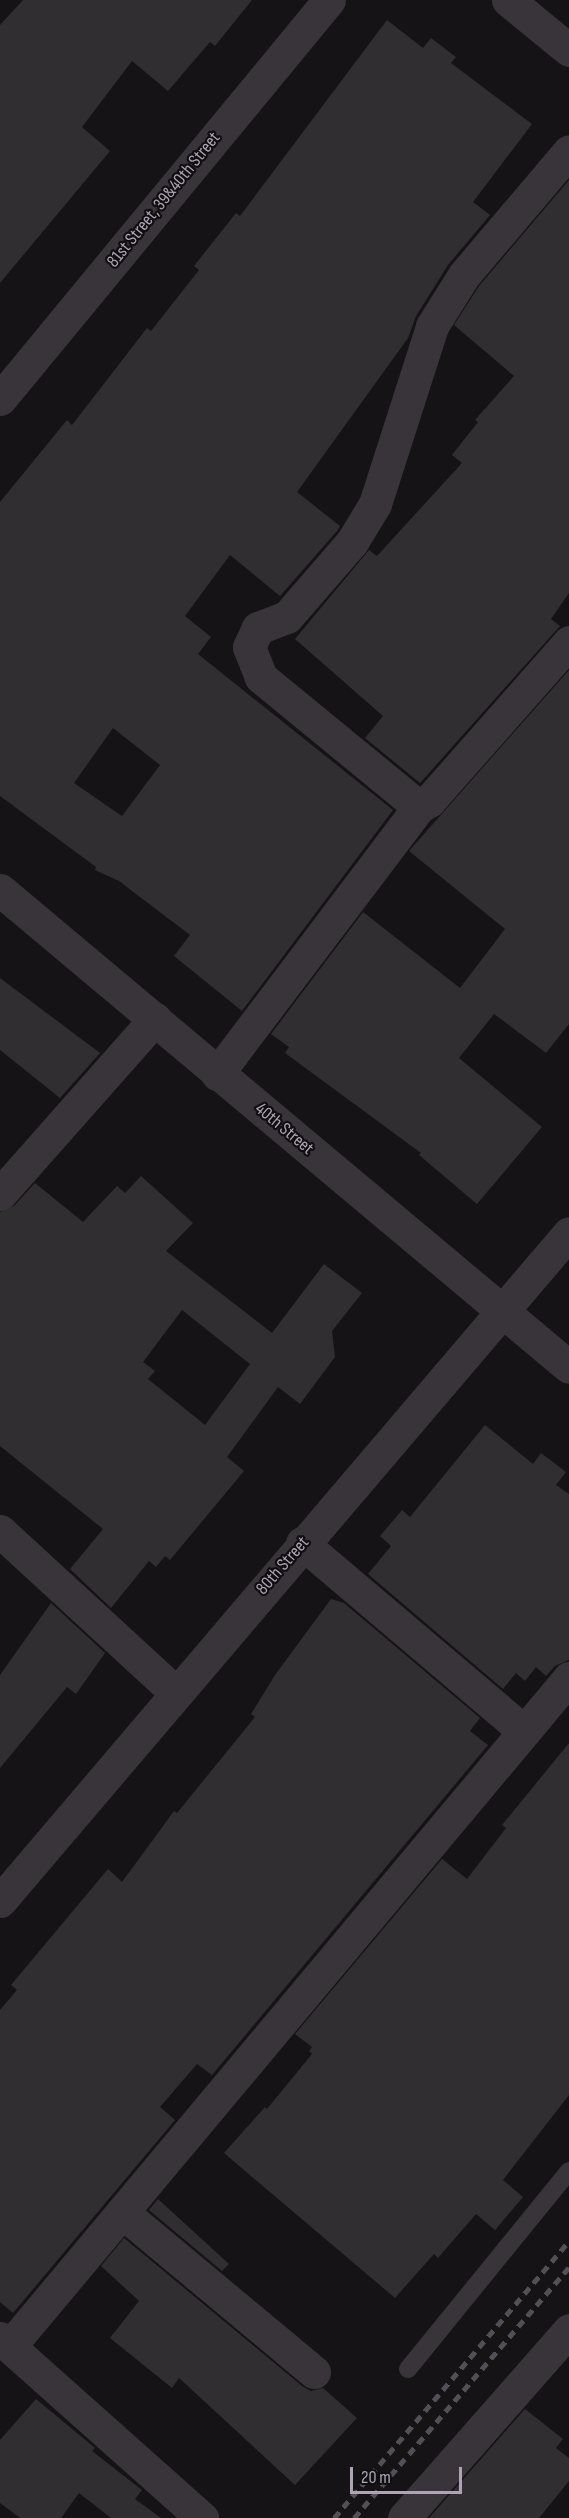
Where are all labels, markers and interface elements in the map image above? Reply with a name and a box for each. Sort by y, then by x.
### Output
street label: 81st Street, 39&40th Street [103,128,225,272]
street label: 40th Street [250,1098,318,1160]
street label: 80th Street [252,1533,314,1599]
scale bar [353,2455,466,2493]
text: 20 m [361,2467,391,2488]

